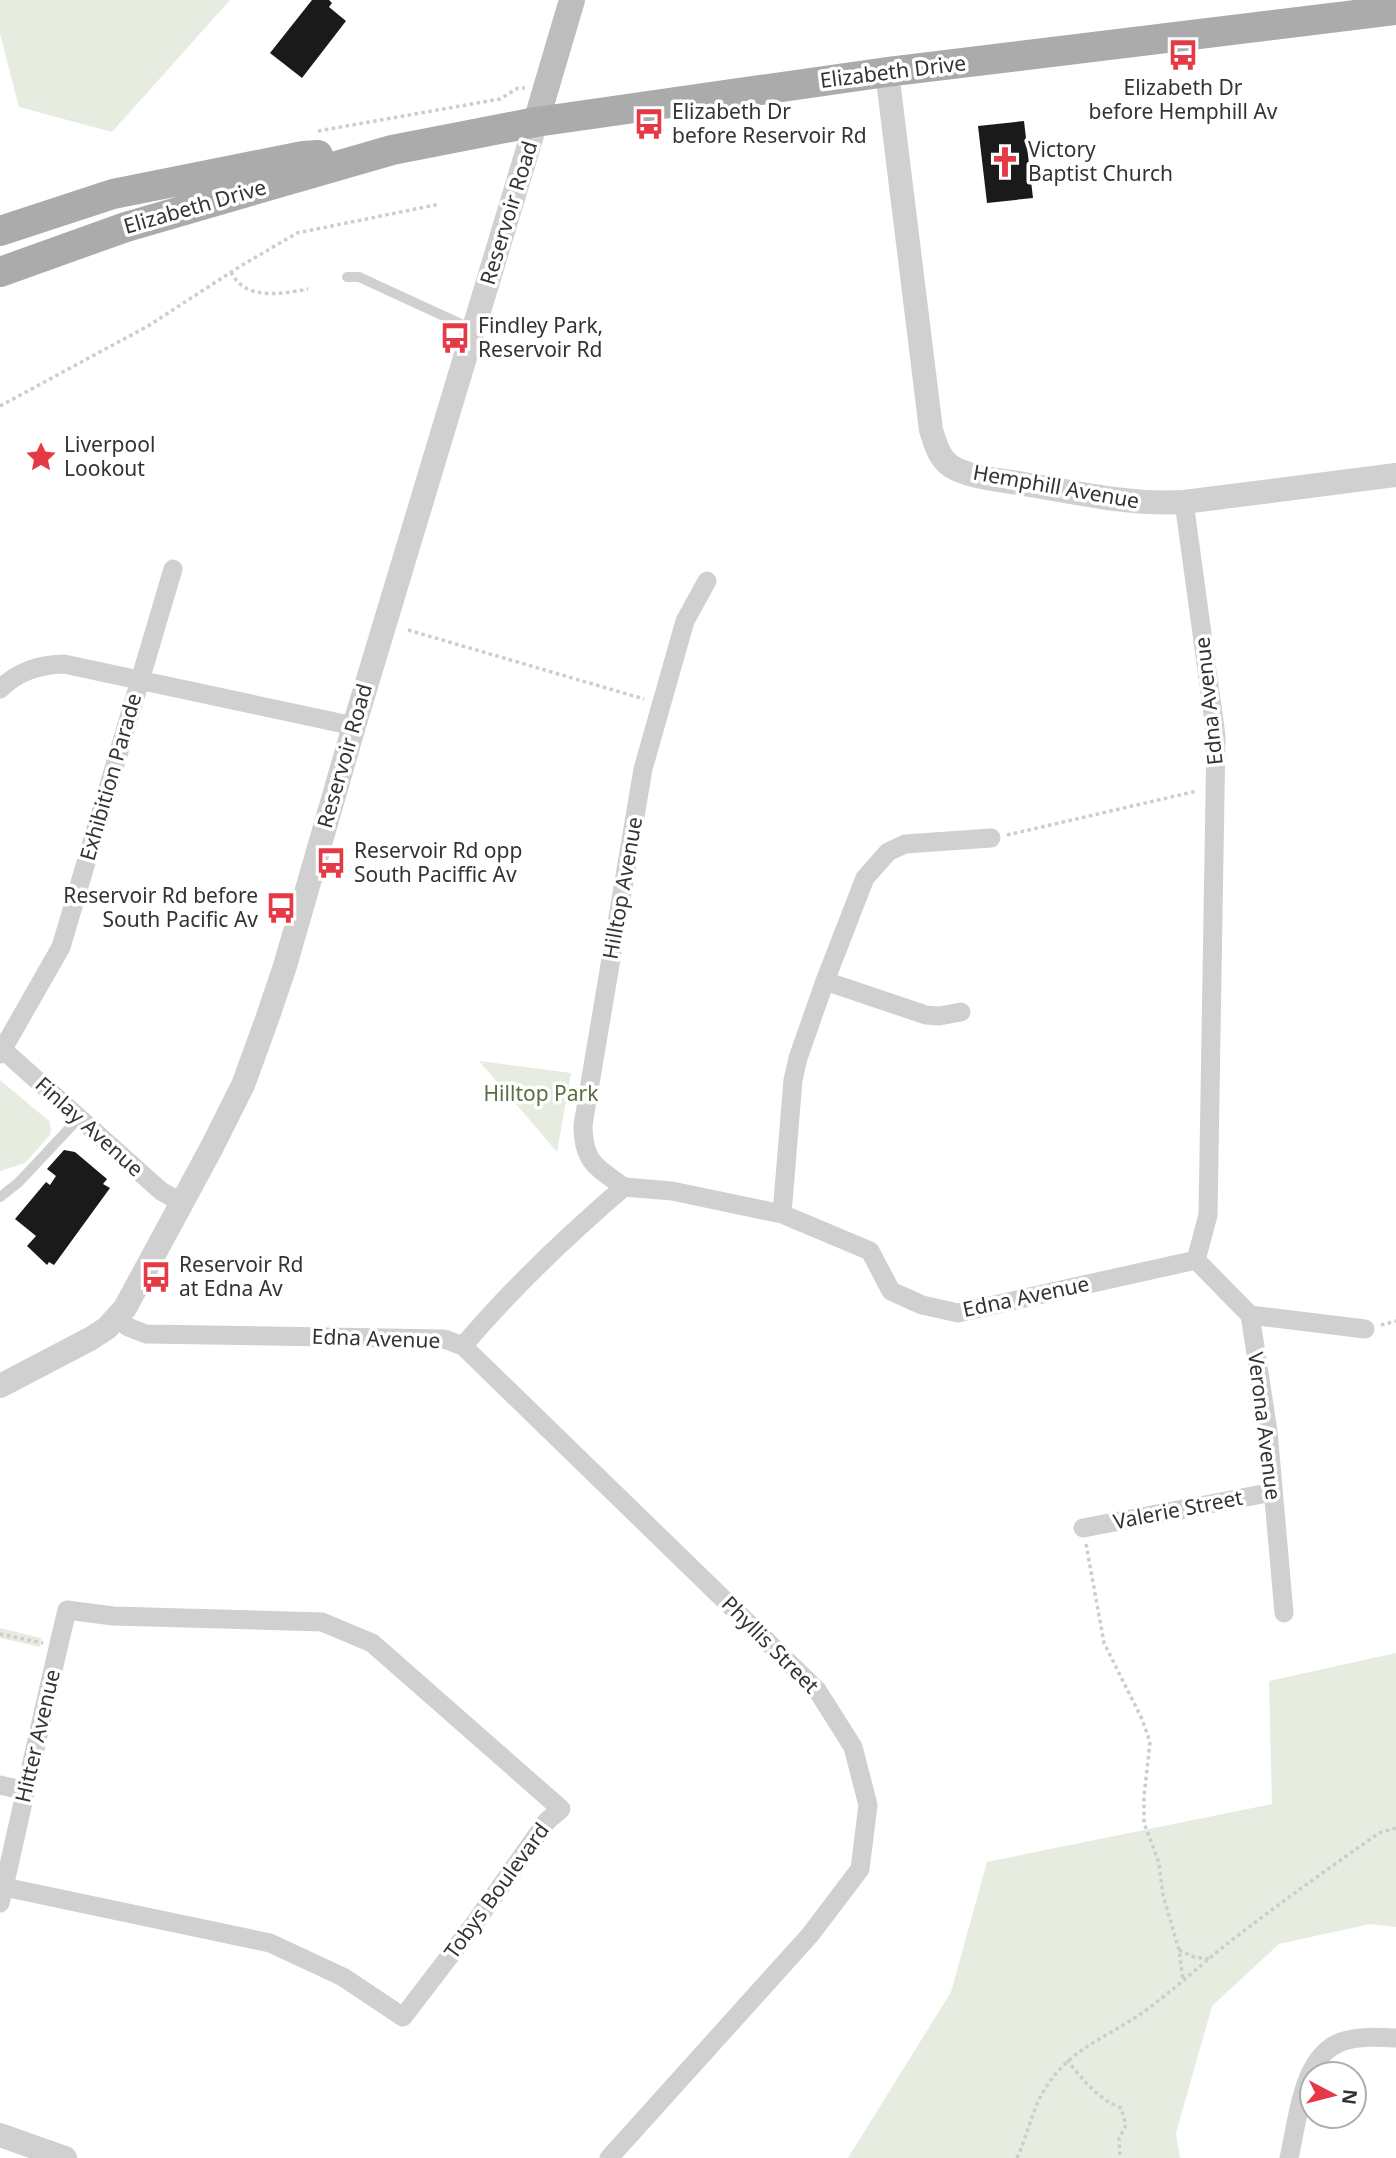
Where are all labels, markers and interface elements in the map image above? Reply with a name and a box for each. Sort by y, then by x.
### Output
bus stop icon: Elizabeth Dr before Hemphill Av [1166,38,1200,72]
street label: Elizabeth Drive [818,48,967,94]
place label: Elizabeth Dr before Hemphill Av [1089,73,1278,125]
place label: Elizabeth Dr before Reservoir Rd [672,97,867,149]
bus stop icon: Elizabeth Dr before Reservoir Rd [632,107,666,141]
place label: Victory Baptist Church [1028,135,1173,187]
street label: Reservoir Road [473,137,543,288]
church icon: Victory Baptist Church [988,145,1022,179]
street label: Elizabeth Drive [120,172,269,240]
place label: Findley Park, Reservoir Rd [478,311,603,363]
bus stop icon: Findley Park, Reservoir Rd [438,321,472,355]
place label: Liverpool Lookout [64,430,155,482]
place icon: Liverpool Lookout [24,440,58,474]
street label: Hemphill Avenue [971,458,1142,514]
street label: Edna Avenue [1187,636,1229,766]
street label: Reservoir Road [310,680,378,831]
street label: Exhibition Parade [73,690,147,864]
street label: Hilltop Avenue [596,814,648,961]
place label: Reservoir Rd opp South Paciffic Av [354,836,522,888]
bus stop icon: Reservoir Rd opp South Paciffic Av [314,846,348,880]
place label: Reservoir Rd before South Pacific Av [63,881,258,933]
bus stop icon: Reservoir Rd before South Pacific Av [264,891,298,925]
street label: Finlay Avenue [30,1070,150,1182]
park label: Hilltop Park [484,1079,599,1107]
place label: Reservoir Rd at Edna Av [179,1250,303,1302]
bus stop icon: Reservoir Rd at Edna Av [139,1260,173,1294]
street label: Edna Avenue [960,1269,1092,1323]
street label: Edna Avenue [311,1322,441,1354]
street label: Verona Avenue [1242,1350,1288,1501]
street label: Valerie Street [1111,1483,1245,1535]
street label: Phyllis Street [716,1590,826,1699]
street label: Hitter Avenue [8,1666,66,1805]
street label: Tobys Boulevard [437,1817,555,1964]
north arrow [1298,2060,1368,2130]
text: N [1336,2088,1364,2106]

